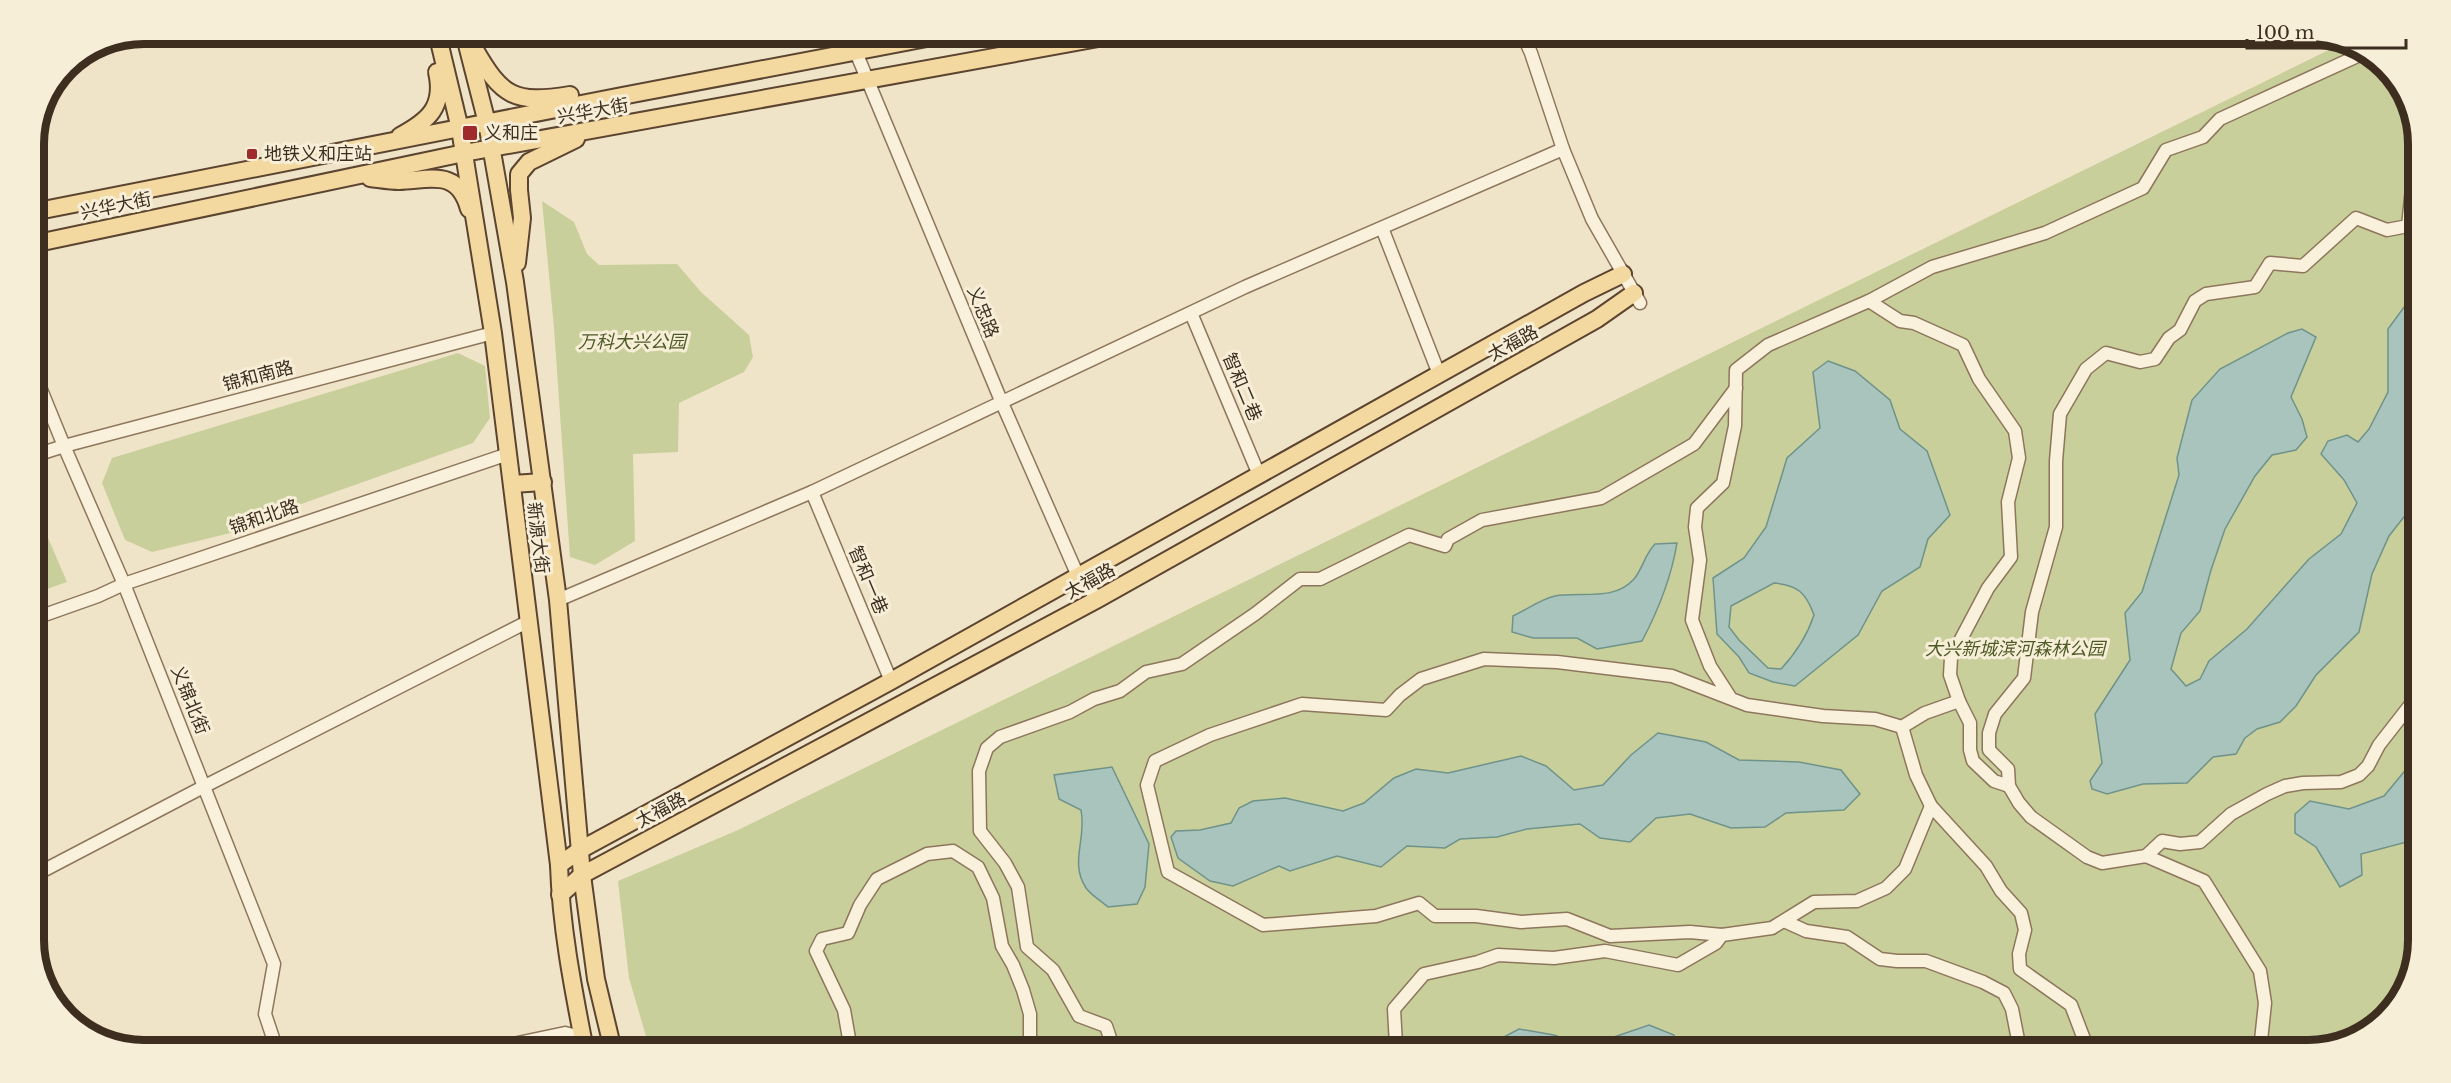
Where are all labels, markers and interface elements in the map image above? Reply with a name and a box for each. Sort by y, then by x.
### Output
scale bar [2247,12,2406,50]
text: 100 m [2256,22,2314,44]
street label: 兴华大街 [556,94,630,128]
place label: 义和庄 [484,122,538,144]
marker: 义和庄 [461,124,479,142]
place label: 地铁义和庄站 [264,143,372,165]
marker: 地铁义和庄站 [245,147,259,161]
street label: 兴华大街 [78,188,154,224]
street label: 义忠路 [963,283,1003,341]
street label: 太福路 [1484,320,1542,366]
park label: 万科大兴公园 [578,331,689,353]
street label: 智和二巷 [1218,350,1266,424]
street label: 锦和南路 [220,356,296,396]
street label: 锦和北路 [226,495,302,539]
street label: 新源大街 [523,501,553,575]
street label: 智和一巷 [844,543,892,617]
street label: 太福路 [1061,558,1119,604]
park label: 大兴新城滨河森林公园 [1925,638,2108,660]
street label: 义锦北街 [166,663,214,737]
street label: 太福路 [632,788,690,832]

